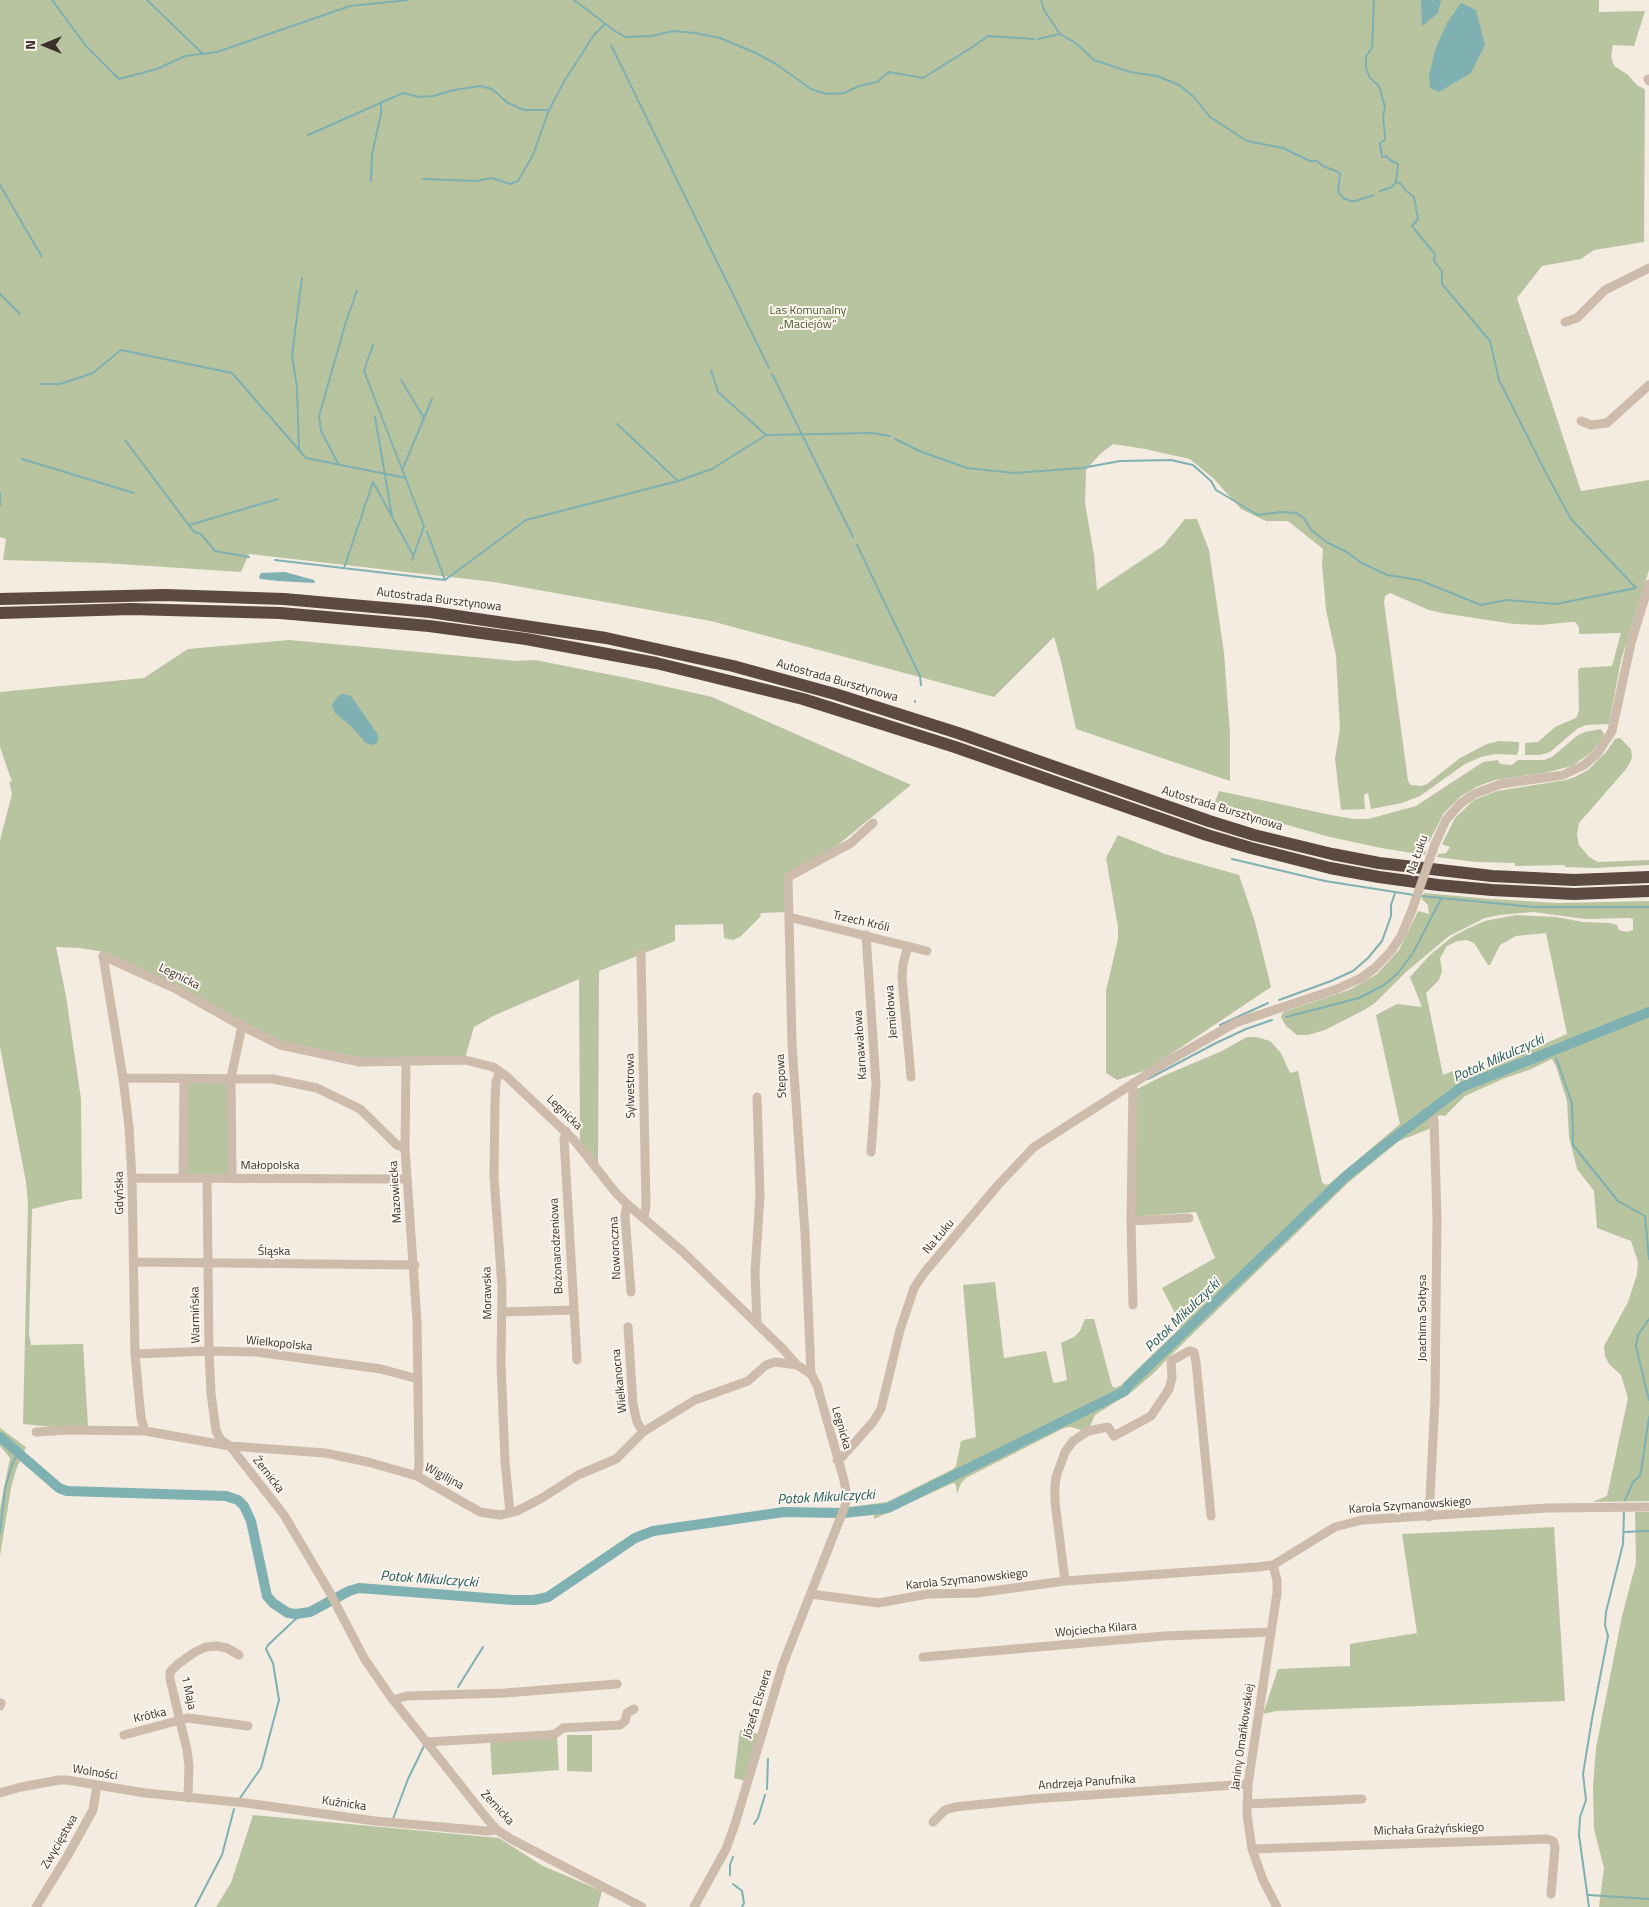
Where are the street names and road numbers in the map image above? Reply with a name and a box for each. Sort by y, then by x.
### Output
street label: Autostrada Bursztynowa [376,585,502,615]
street label: Autostrada Bursztynowa [775,657,899,705]
street label: Autostrada Bursztynowa [1160,784,1284,834]
street label: Na Łuku [1404,833,1432,877]
street label: Trzech Króli [831,908,891,936]
street label: Legnicka [156,961,202,993]
street label: Jemiołowa [883,985,901,1039]
street label: Karnawałowa [851,1010,871,1080]
street label: Sylwestrowa [623,1053,639,1119]
street label: Stepowa [774,1053,790,1099]
street label: Legnicka [543,1093,585,1133]
street label: Małopolska [241,1159,299,1173]
street label: Mazowiecka [387,1160,405,1224]
street label: Gdyńska [112,1171,128,1215]
street label: Bożonarodzeniowa [547,1197,567,1295]
street label: Noworoczna [607,1216,625,1280]
street label: Na Łuku [920,1217,958,1257]
street label: Śląska [258,1245,290,1259]
street label: Morawska [480,1266,496,1320]
street label: Joachima Sołtysa [1416,1275,1430,1361]
street label: Warmińska [188,1286,204,1344]
street label: Wielkopolska [245,1333,313,1355]
street label: Wielkanocna [609,1348,631,1414]
street label: Legnicka [828,1405,854,1451]
street label: Żernicka [249,1454,287,1496]
street label: Wigilijna [422,1461,466,1493]
street label: Karola Szymanowskiego [1348,1495,1472,1517]
street label: Karola Szymanowskiego [905,1566,1029,1594]
street label: Wojciecha Kilara [1055,1619,1137,1641]
street label: Józefa Elsnera [741,1668,775,1740]
street label: 1 Maja [177,1675,199,1711]
street label: Janiny Omańkowskiej [1228,1683,1258,1791]
street label: Krótka [132,1705,168,1727]
street label: Wolności [71,1762,119,1784]
street label: Andrzeja Panufnika [1038,1772,1136,1794]
street label: Żernicka [477,1788,517,1828]
street label: Kuźnicka [321,1794,367,1814]
street label: Zwycięstwa [39,1812,81,1872]
street label: Michała Grażyńskiego [1374,1821,1484,1839]

